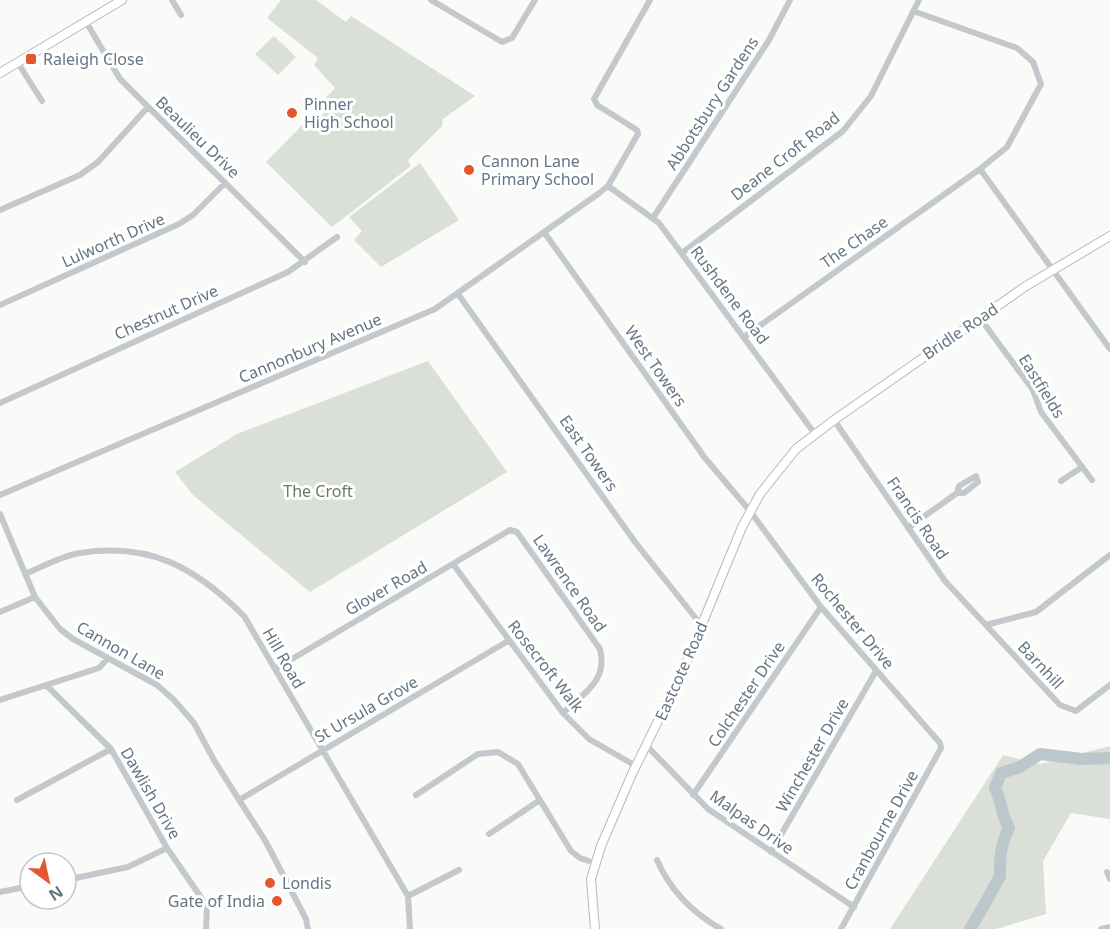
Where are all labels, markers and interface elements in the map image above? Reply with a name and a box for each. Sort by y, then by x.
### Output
street label: Abbotsbury Gardens [661,32,763,174]
place label: Raleigh Close [43,48,144,70]
marker: Raleigh Close [24,52,38,66]
street label: Beaulieu Drive [151,91,245,183]
place label: Pinner High School [304,93,394,133]
marker: Pinner High School [285,106,299,120]
street label: Deane Croft Road [726,106,844,206]
place label: Cannon Lane Primary School [481,150,594,190]
marker: Cannon Lane Primary School [462,163,476,177]
street label: Lulworth Drive [58,207,168,273]
street label: The Chase [816,211,892,273]
street label: Rushdene Road [686,241,774,349]
street label: Chestnut Drive [110,279,222,345]
street label: Bridle Road [918,298,1002,364]
street label: Cannonbury Avenue [235,308,385,388]
street label: West Towers [620,321,692,411]
street label: Eastfields [1014,350,1070,422]
street label: East Towers [555,410,623,496]
street label: Francis Road [882,472,954,564]
park label: The Croft [283,480,353,502]
street label: Lawrence Road [528,530,612,636]
street label: Glover Road [341,556,431,620]
street label: Rochester Drive [806,568,900,674]
street label: Rosecroft Walk [503,615,589,717]
street label: Cannon Lane [73,616,169,684]
street label: Eastcote Road [649,618,713,724]
street label: Hill Road [258,624,310,692]
street label: Barnhill [1013,636,1069,694]
street label: Colchester Drive [702,637,790,751]
street label: St Ursula Grove [310,670,422,748]
street label: Winchester Drive [770,694,854,816]
street label: Dawlish Drive [116,743,186,843]
street label: Cranbourne Drive [839,766,923,894]
street label: Malpas Drive [706,785,798,859]
north arrow [18,851,78,911]
place label: Londis [282,872,332,894]
marker: Londis [263,876,277,890]
text: N [45,881,68,906]
place label: Gate of India [168,890,265,912]
marker: Gate of India [270,894,284,908]

